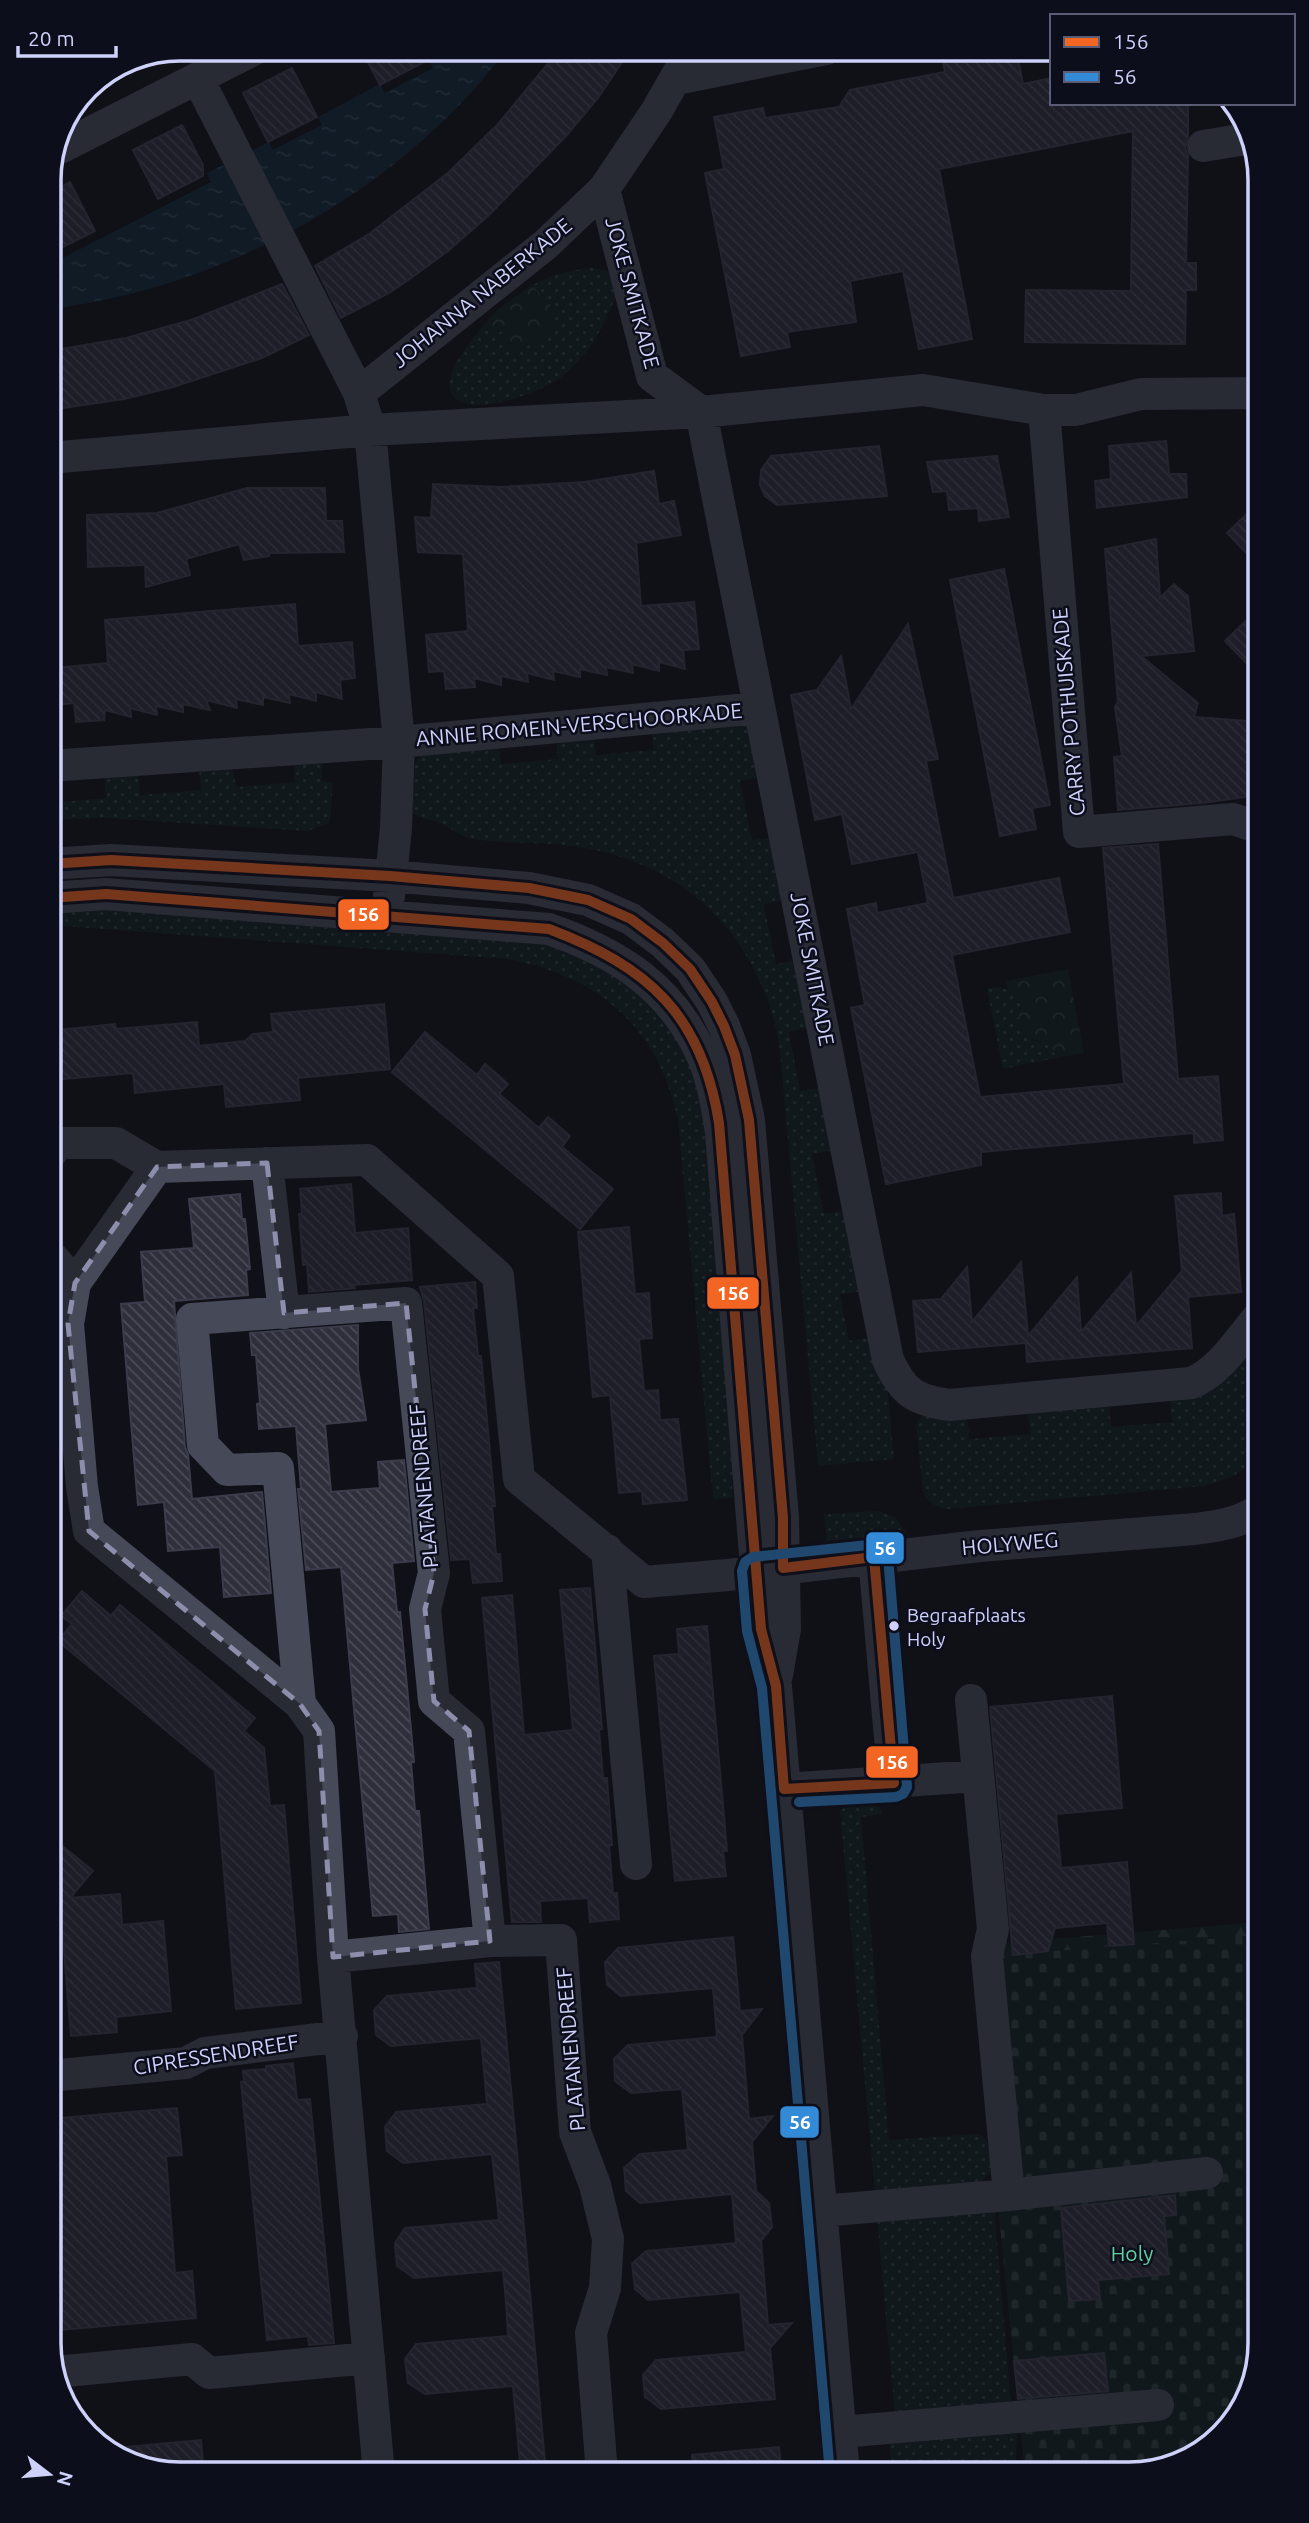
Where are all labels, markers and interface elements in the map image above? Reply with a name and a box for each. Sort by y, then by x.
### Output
scale bar [18,14,116,58]
legend [1050,14,1295,105]
text: 20 m [28,26,75,50]
text: 156 [1113,29,1149,53]
text: 56 [1113,64,1137,88]
street label: JOHANNA NABERKADE [387,212,576,372]
street label: JOKE SMITKADE [601,214,665,371]
street label: CARRY POTHUISKADE [1047,607,1089,817]
street label: ANNIE ROMEIN-VERSCHOORKADE [415,698,743,750]
street label: JOKE SMITKADE [786,890,840,1048]
line badge: 156 [337,898,390,931]
text: 156 [347,903,379,925]
line badge: 156 [706,1276,760,1310]
text: 156 [717,1282,749,1304]
street label: PLATANENDREEF [404,1403,442,1569]
street label: HOLYWEG [961,1527,1059,1559]
line badge: 56 [865,1531,905,1565]
text: 56 [874,1537,896,1559]
place label: Begraafplaats Holy [907,1604,1026,1650]
marker: Begraafplaats Holy [887,1619,901,1633]
line badge: 156 [865,1745,919,1779]
text: 156 [876,1751,908,1773]
street label: PLATANENDREEF [551,1966,589,2132]
street label: CIPRESSENDREEF [131,2029,300,2079]
line badge: 56 [779,2105,820,2139]
text: 56 [789,2111,811,2133]
park label: Holy [1111,2241,1153,2265]
north arrow [14,2439,84,2509]
text: N [53,2469,78,2489]

